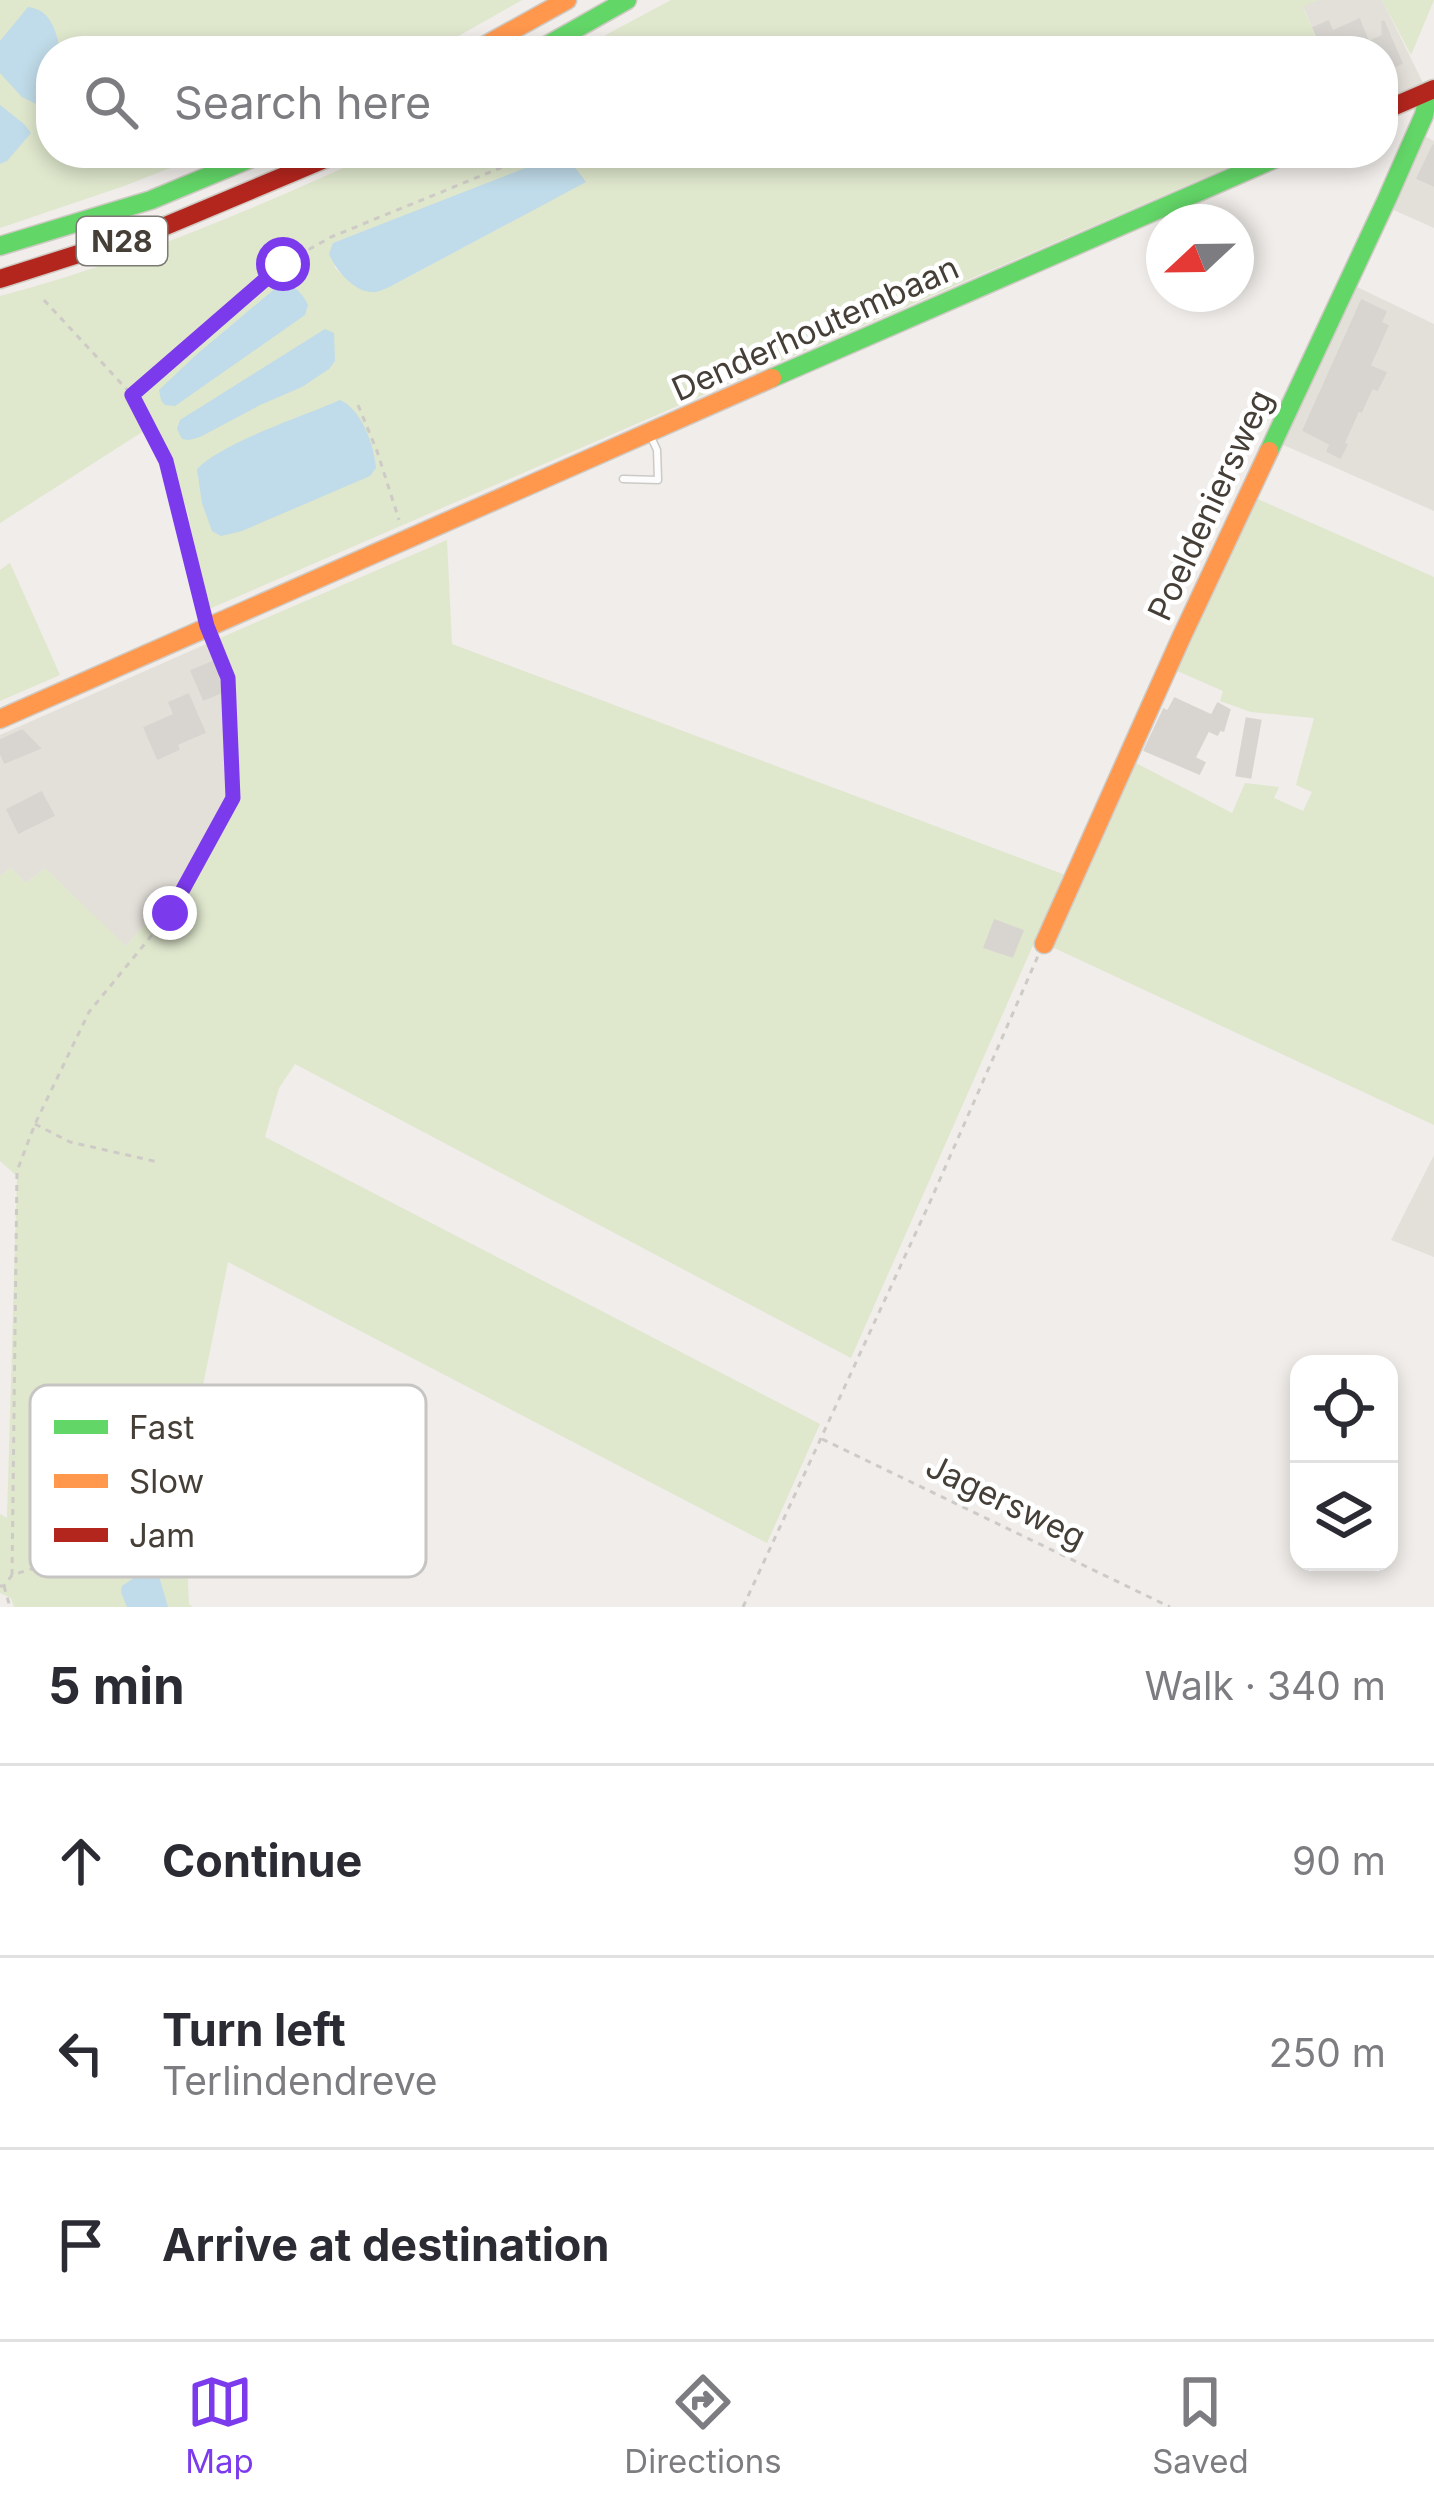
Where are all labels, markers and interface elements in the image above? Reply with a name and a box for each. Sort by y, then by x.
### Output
search box [36,36,1398,168]
icon: search [78,69,144,135]
text: Search here [174,75,431,130]
north arrow [1146,204,1254,312]
road number: N28 [77,217,167,265]
route start [256,237,310,291]
street label: Denderhoutembaan [666,247,964,409]
street label: Poeldeniersweg [1139,383,1281,627]
route end [143,886,197,940]
map controls [1290,1355,1398,1571]
button: locate [1290,1355,1398,1463]
legend [30,1385,426,1577]
text: Fast [129,1407,195,1447]
street label: Jagersweg [920,1445,1092,1557]
text: Slow [129,1461,204,1501]
button: layers [1290,1463,1398,1571]
text: Jam [129,1515,195,1555]
text: 5 min [48,1655,185,1716]
text: Walk · 340 m [1145,1662,1386,1709]
icon: ahead [48,1828,114,1894]
text: Continue [162,1833,362,1888]
text: 90 m [1292,1837,1386,1884]
text: Turn left [162,2002,346,2057]
icon: left [48,2020,114,2086]
text: 250 m [1269,2029,1386,2076]
text: Terlindendreve [162,2057,438,2104]
icon: arrive [48,2212,114,2278]
text: Arrive at destination [162,2217,609,2272]
tab: Map [185,2369,254,2481]
tab: Directions [624,2369,782,2481]
tab: Saved [1152,2369,1249,2481]

